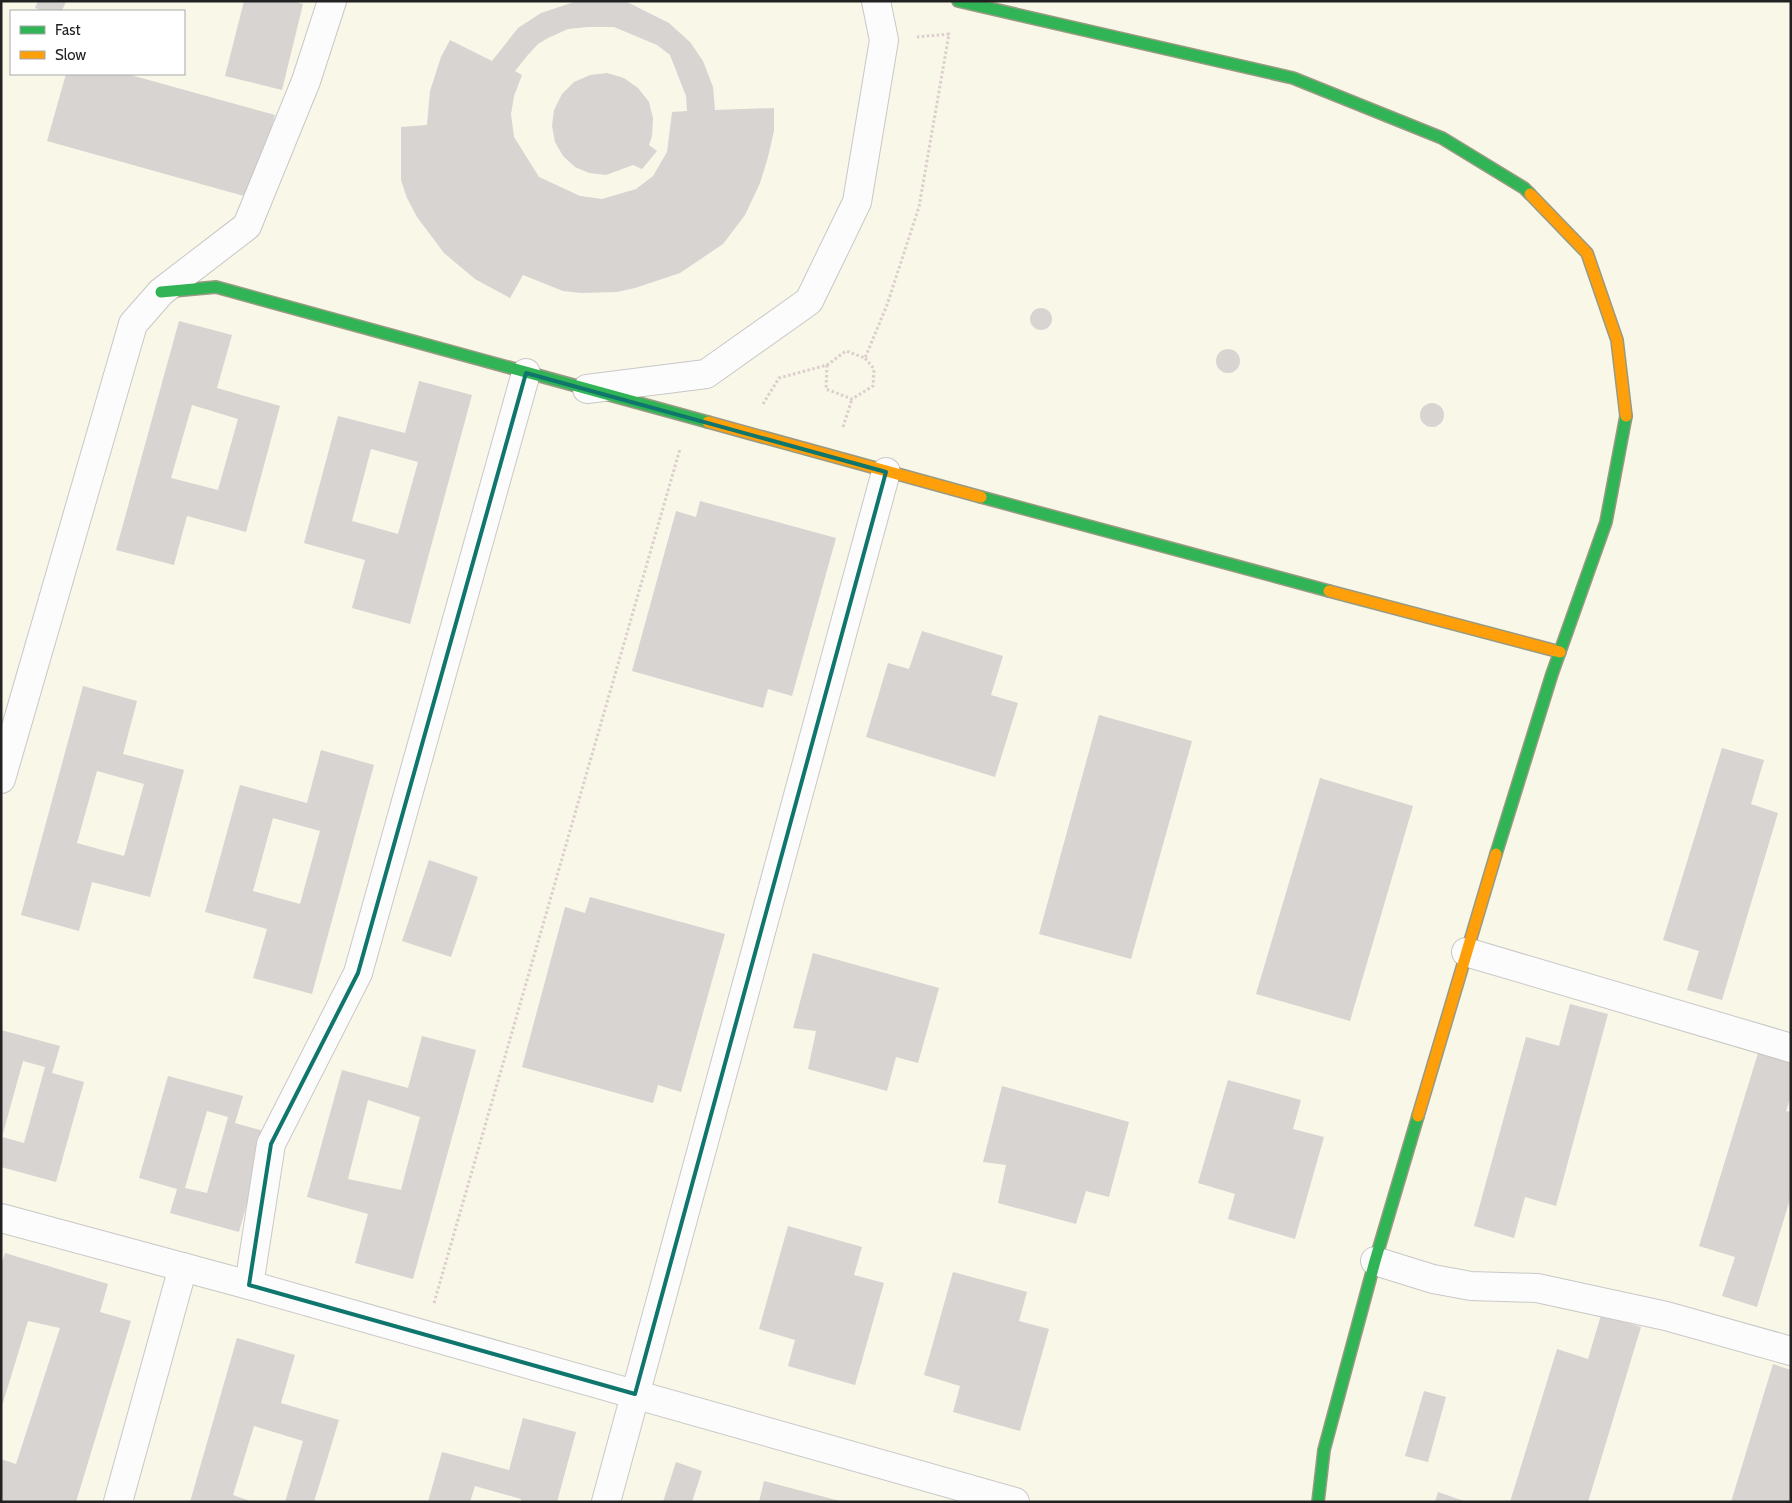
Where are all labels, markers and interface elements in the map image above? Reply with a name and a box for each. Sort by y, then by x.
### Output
legend [10,10,185,75]
text: Fast [55,21,80,39]
text: Slow [55,46,86,64]

